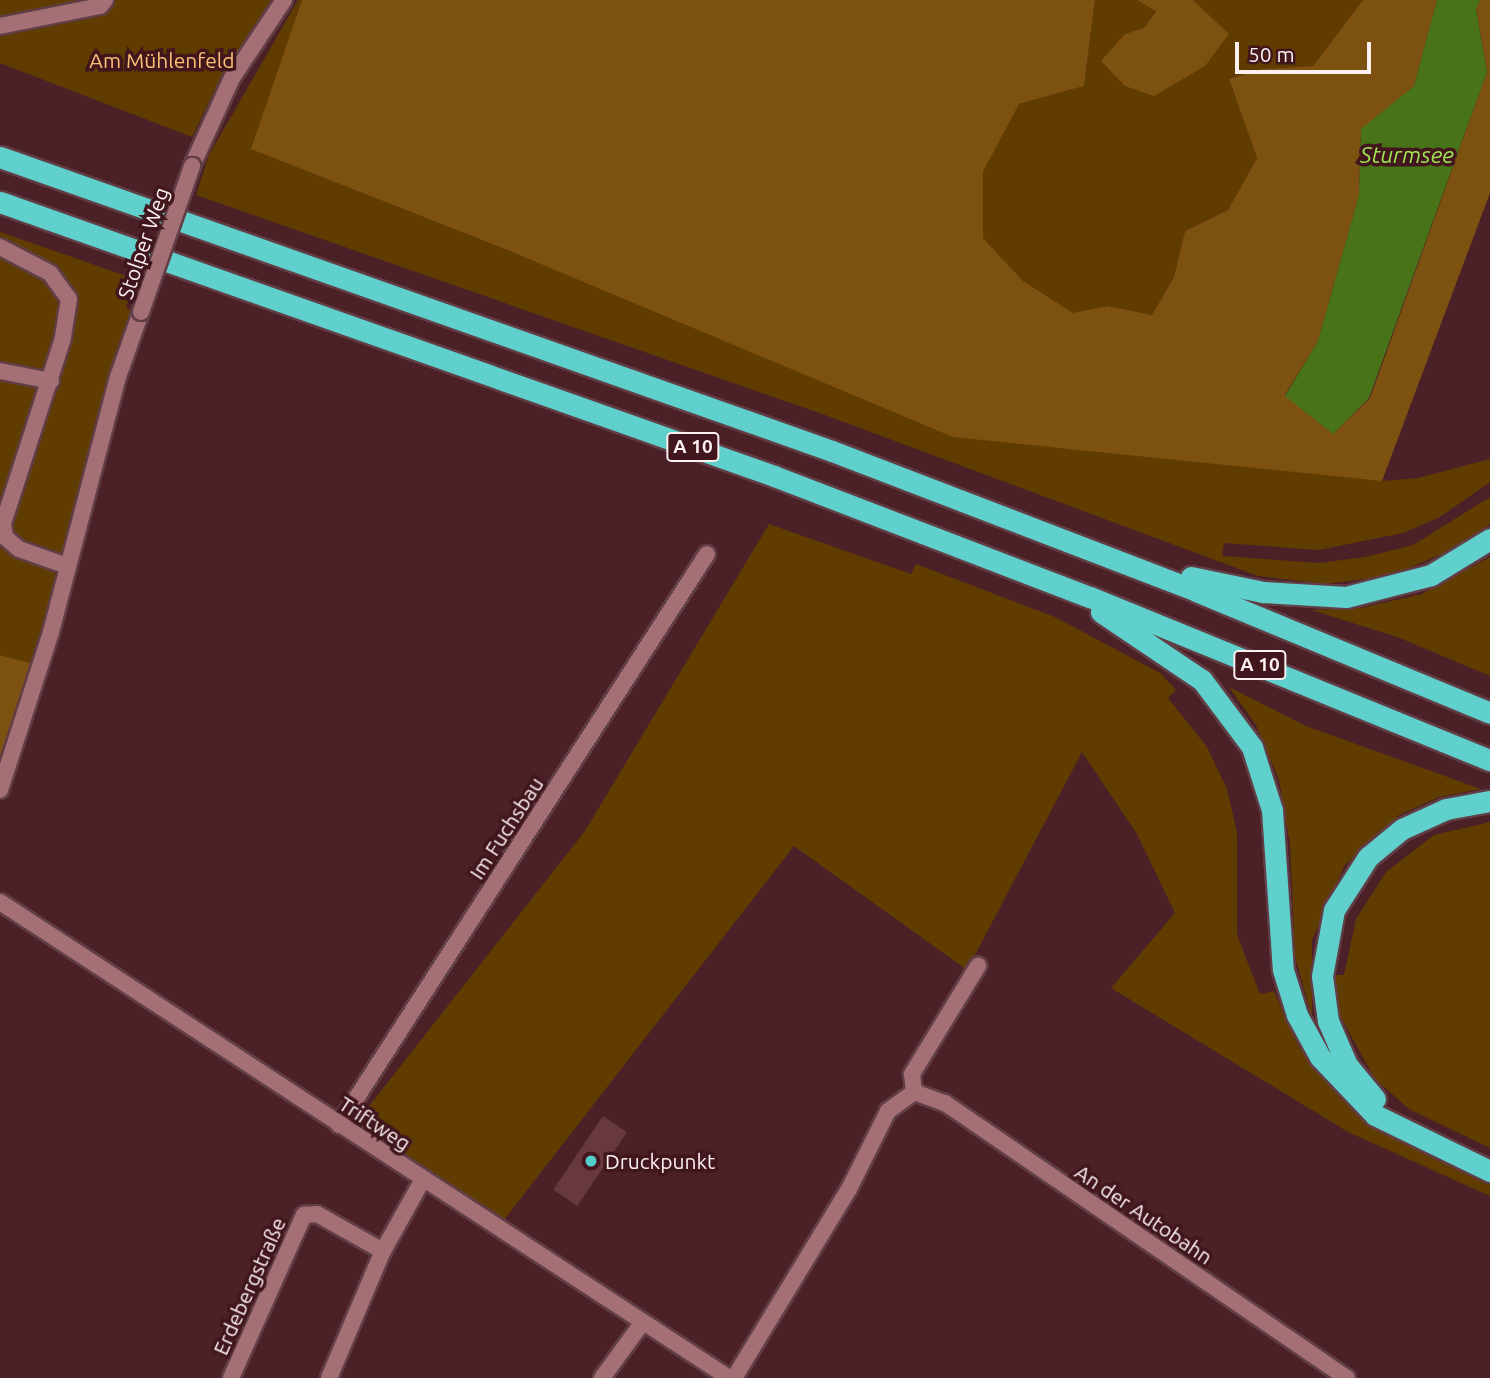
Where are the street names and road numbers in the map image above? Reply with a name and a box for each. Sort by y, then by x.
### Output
street label: Stolper Weg [112,184,174,302]
road number: A 10 [665,432,721,462]
road number: A 10 [1232,650,1288,680]
street label: Im Fuchsbau [464,772,548,884]
street label: Triftweg [334,1091,416,1155]
street label: An der Autobahn [1071,1159,1217,1269]
street label: Erdebergstraße [207,1213,291,1359]

